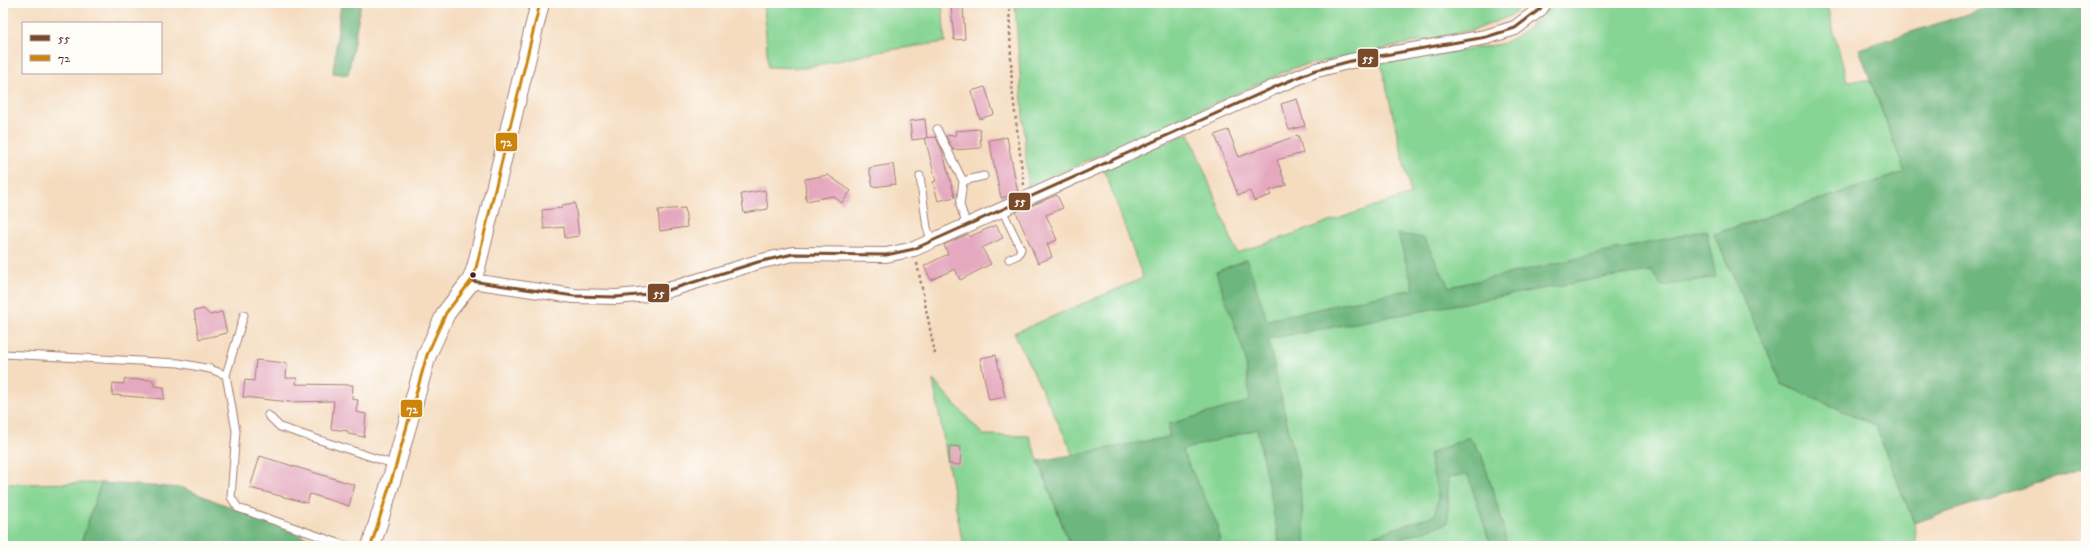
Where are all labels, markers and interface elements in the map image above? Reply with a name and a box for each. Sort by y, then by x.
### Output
legend [22,22,162,74]
text: 55 [58,31,70,46]
line badge: 55 [1357,48,1379,68]
text: 72 [58,51,70,66]
text: 55 [1362,52,1374,66]
line badge: 72 [495,132,518,152]
text: 72 [500,136,512,150]
line badge: 55 [1008,192,1031,211]
text: 55 [1014,195,1026,209]
unlabelled marker [468,270,478,280]
line badge: 55 [647,283,670,303]
text: 55 [653,287,665,301]
line badge: 72 [400,399,423,418]
text: 72 [406,403,418,417]

